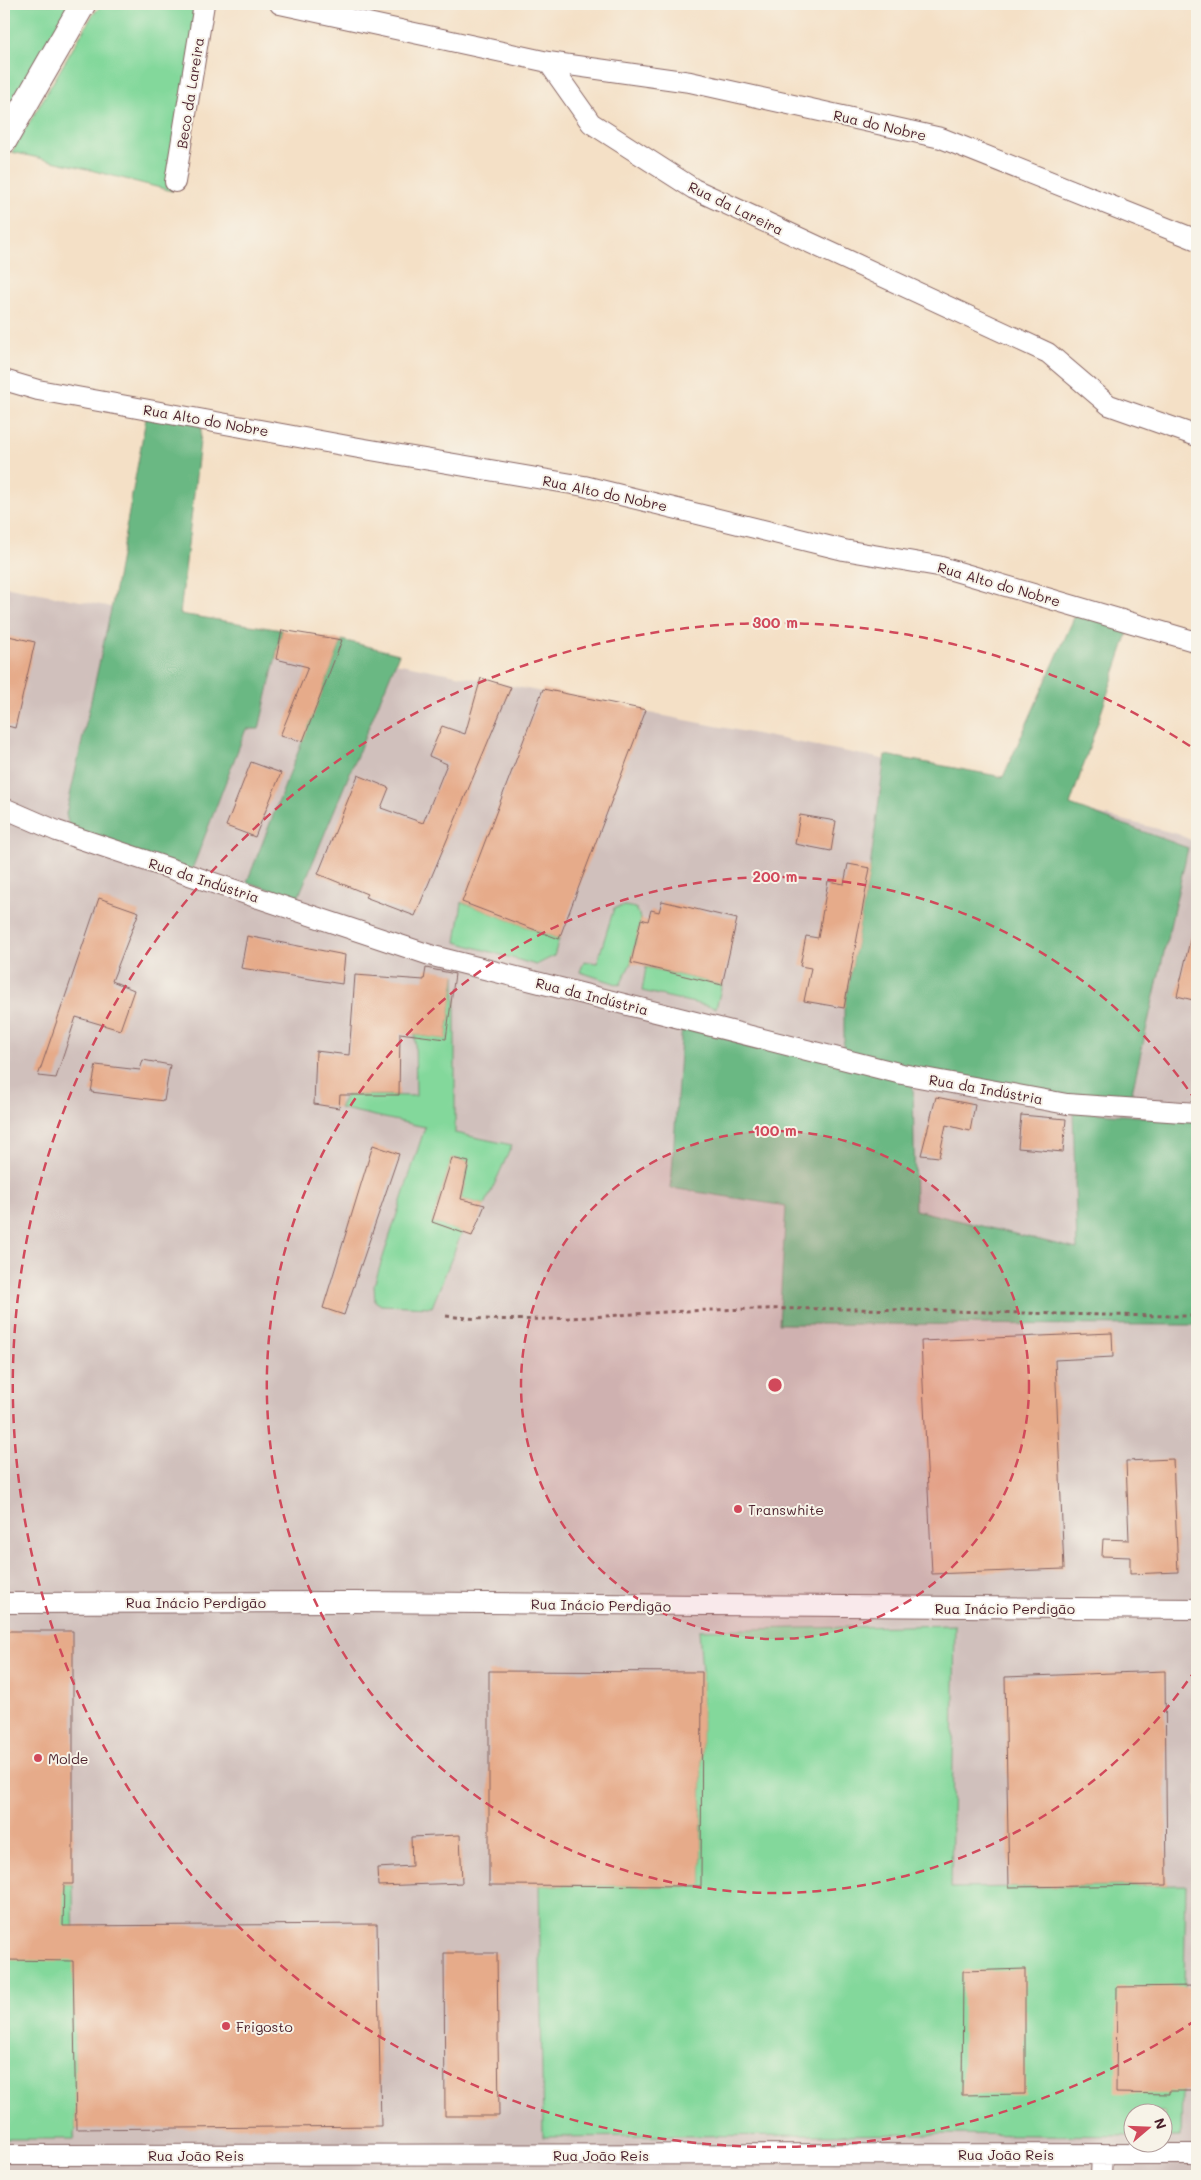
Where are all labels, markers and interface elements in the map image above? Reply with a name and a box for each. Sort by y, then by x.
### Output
street label: Beco da Lareira [172,36,208,150]
street label: Rua do Nobre [832,105,928,145]
street label: Rua da Lareira [685,177,787,239]
street label: Rua Alto do Nobre [142,400,270,440]
street label: Rua Alto do Nobre [541,471,669,515]
street label: Rua Alto do Nobre [935,557,1063,611]
text: 300 m [752,612,798,632]
street label: Rua da Indústria [146,853,262,907]
text: 200 m [753,866,798,886]
street label: Rua da Indústria [534,973,650,1019]
street label: Rua da Indústria [928,1070,1044,1108]
text: 100 m [753,1120,797,1140]
centre of rings [766,1376,784,1394]
place label: Transwhite [748,1500,824,1519]
marker: Transwhite [732,1503,744,1515]
street label: Rua Inácio Perdigão [126,1593,266,1612]
street label: Rua Inácio Perdigão [531,1594,671,1616]
street label: Rua Inácio Perdigão [935,1599,1075,1618]
place label: Molde [48,1749,89,1768]
marker: Molde [32,1752,44,1764]
place label: Frigosto [236,2017,293,2036]
marker: Frigosto [220,2020,232,2032]
north arrow [1124,2102,1174,2152]
text: N [1150,2115,1171,2132]
street label: Rua João Reis [958,2145,1054,2164]
street label: Rua João Reis [148,2146,244,2165]
street label: Rua João Reis [553,2146,649,2165]

